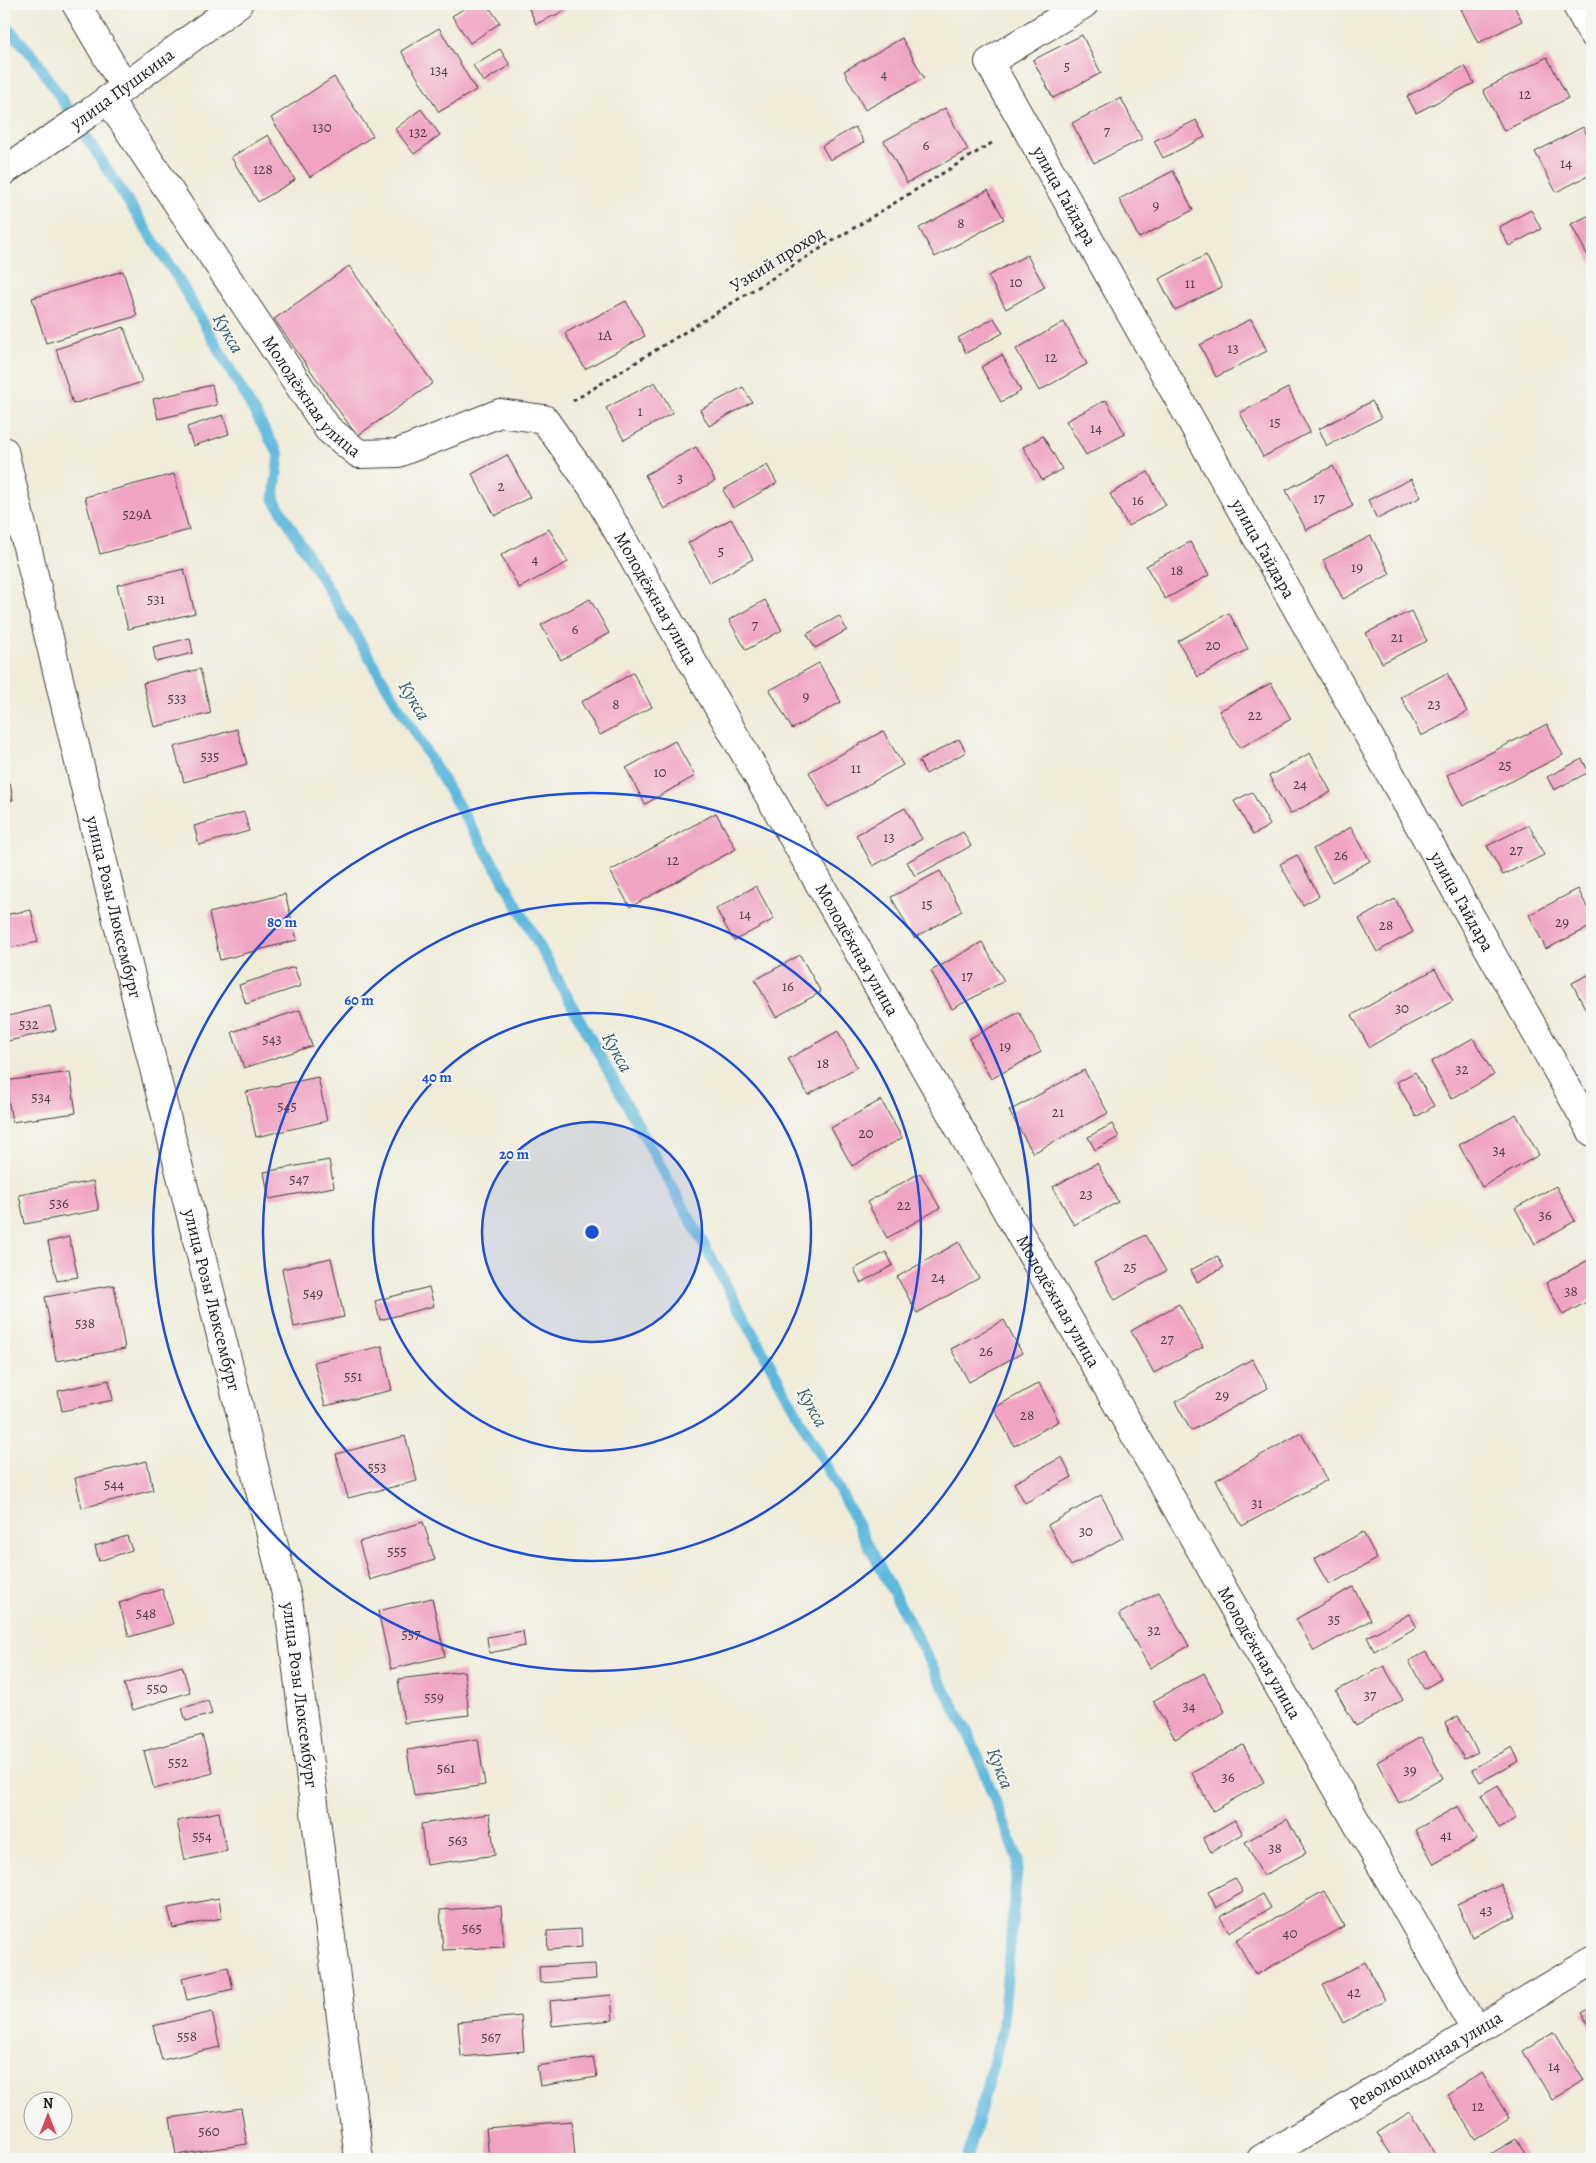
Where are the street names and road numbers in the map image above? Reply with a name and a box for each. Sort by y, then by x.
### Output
street label: улица Пушкина [65,42,180,135]
street label: улица Гайдара [1026,141,1103,251]
street label: Узкий проход [725,220,829,298]
street label: Молодёжная улица [257,331,366,463]
street label: улица Гайдара [1225,494,1301,604]
street label: Молодёжная улица [609,527,704,670]
street label: улица Розы Люксембург [80,812,148,1001]
street label: улица Гайдара [1424,846,1500,956]
street label: Молодёжная улица [810,879,905,1021]
street label: улица Розы Люксембург [177,1205,247,1394]
street label: Молодёжная улица [1011,1230,1106,1373]
street label: Молодёжная улица [1212,1582,1307,1724]
street label: улица Розы Люксембург [276,1598,324,1789]
street label: Революционная улица [1345,2005,1507,2116]

